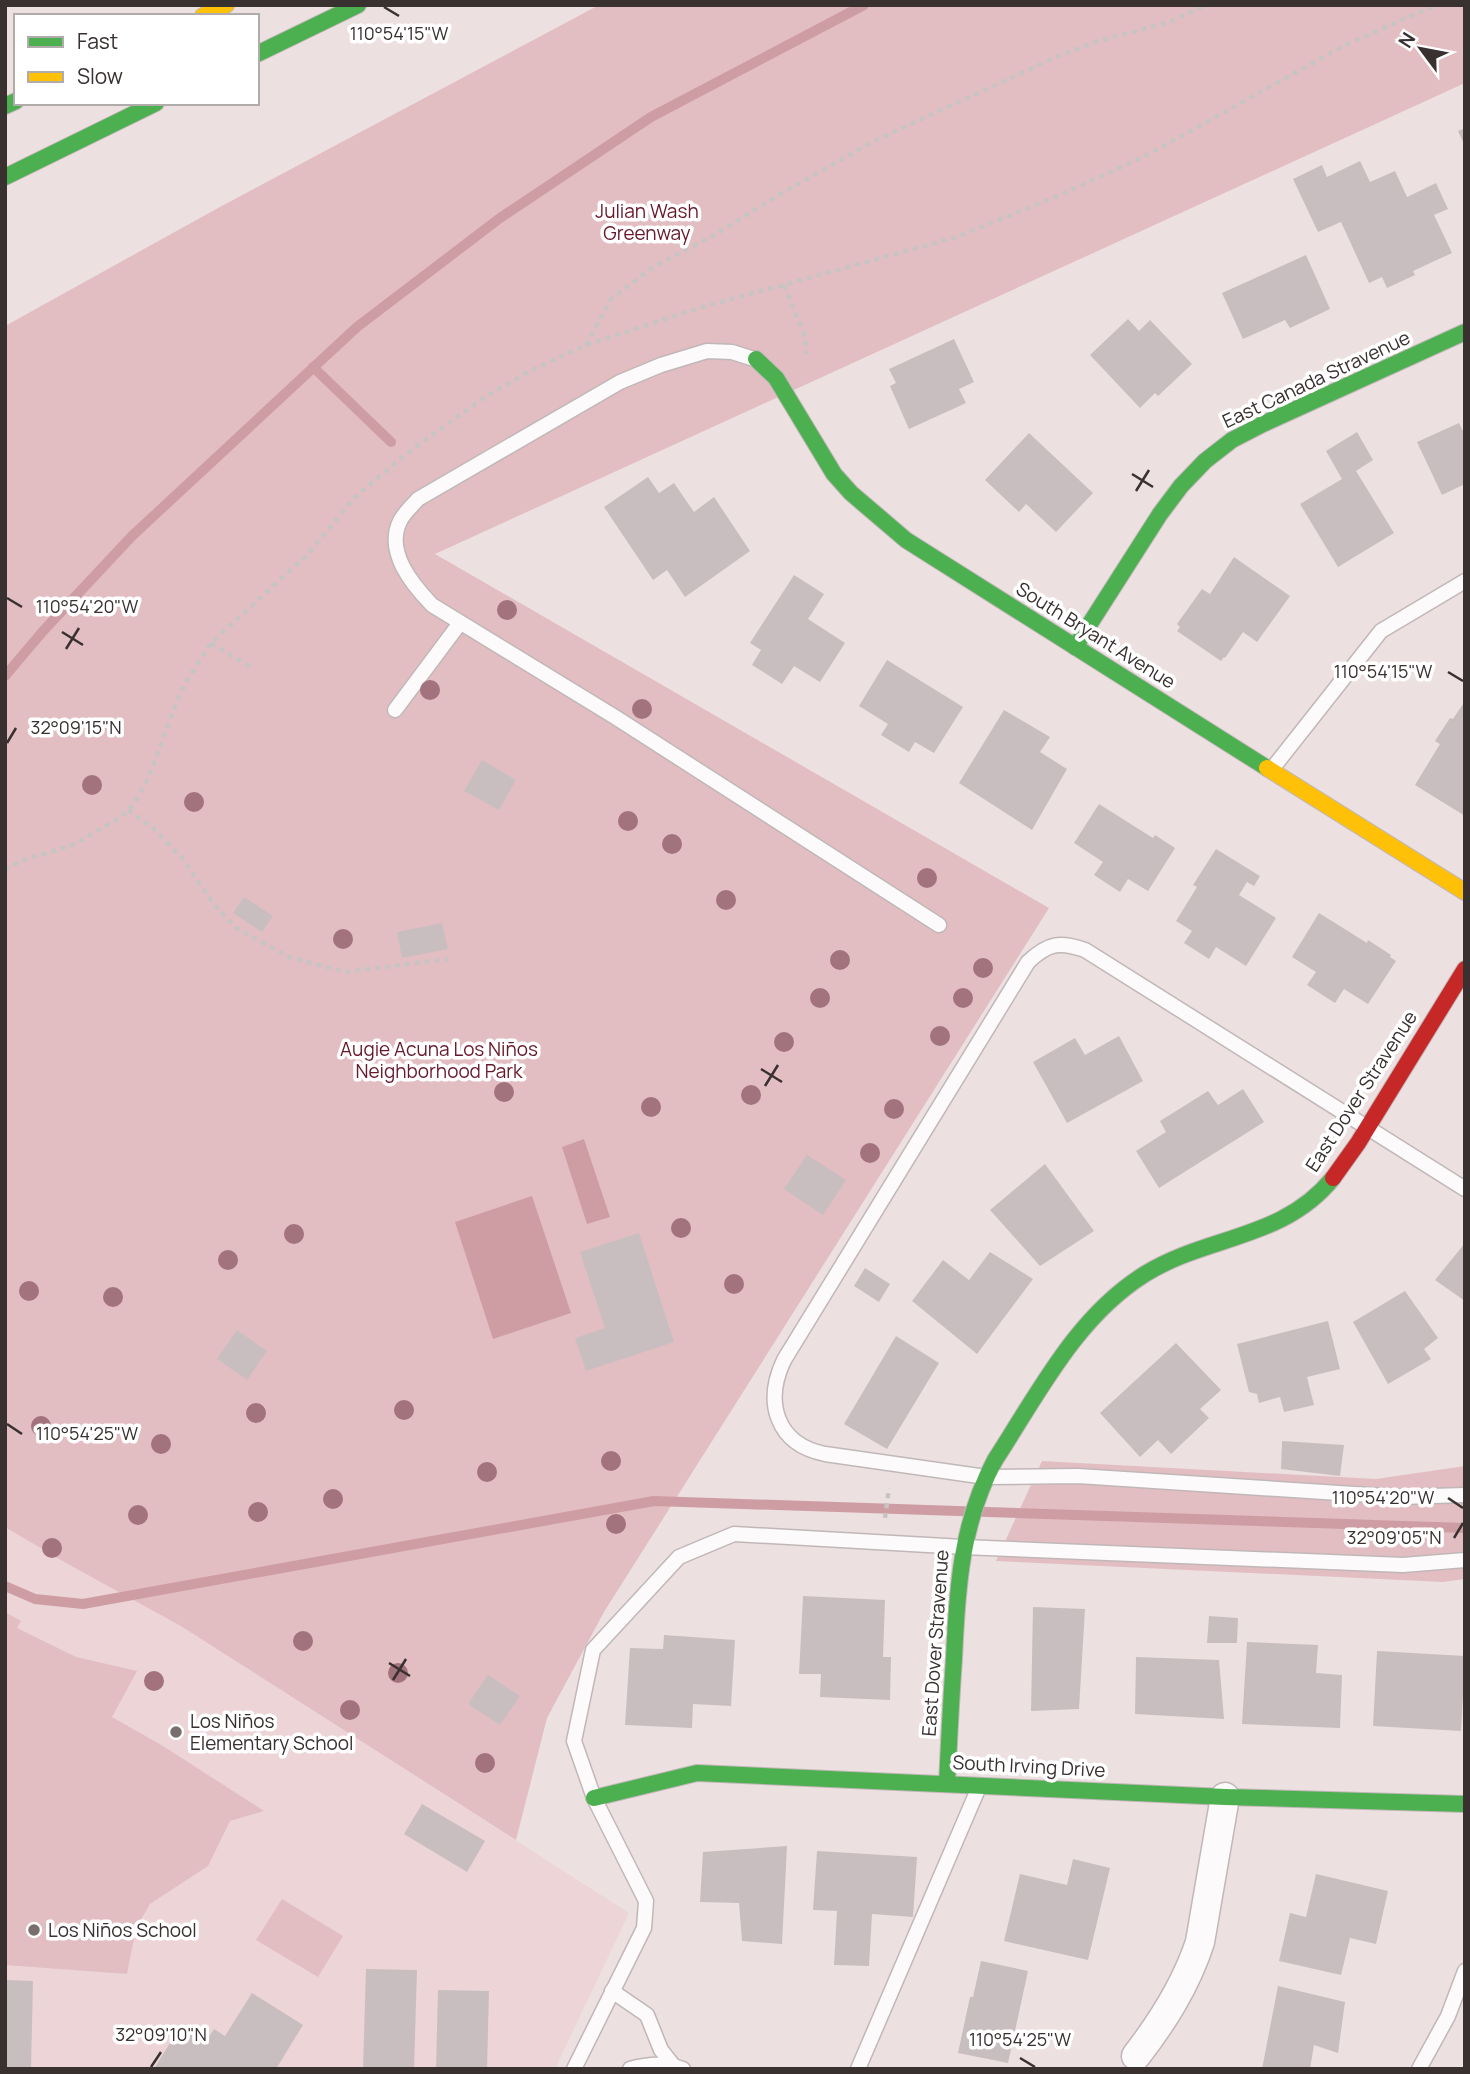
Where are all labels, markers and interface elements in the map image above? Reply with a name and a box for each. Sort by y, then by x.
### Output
legend [14,14,259,105]
north arrow [1386,14,1456,84]
text: 110°54'15"W [350,21,449,45]
text: Fast [77,27,118,55]
text: N [1392,27,1421,53]
text: Slow [77,62,123,90]
park label: Julian Wash Greenway [595,198,699,246]
street label: East Canada Stravenue [1218,324,1414,434]
street label: South Bryant Avenue [1011,575,1181,695]
text: 110°54'20"W [36,594,138,618]
text: 110°54'15"W [1334,659,1433,683]
text: 32°09'15"N [30,715,122,739]
street label: East Dover Stravenue [1299,1005,1423,1177]
park label: Augie Acuna Los Niños Neighborhood Park [340,1036,538,1084]
text: 110°54'25"W [36,1421,138,1445]
text: 110°54'20"W [1332,1485,1434,1509]
text: 32°09'05"N [1346,1525,1442,1549]
street label: East Dover Stravenue [916,1549,954,1737]
place label: Los Niños Elementary School [190,1708,353,1756]
marker: Los Niños Elementary School [168,1724,184,1740]
street label: South Irving Drive [952,1749,1106,1783]
place label: Los Niños School [48,1917,197,1943]
marker: Los Niños School [26,1922,42,1938]
text: 32°09'10"N [115,2022,207,2046]
text: 110°54'25"W [969,2027,1071,2051]

